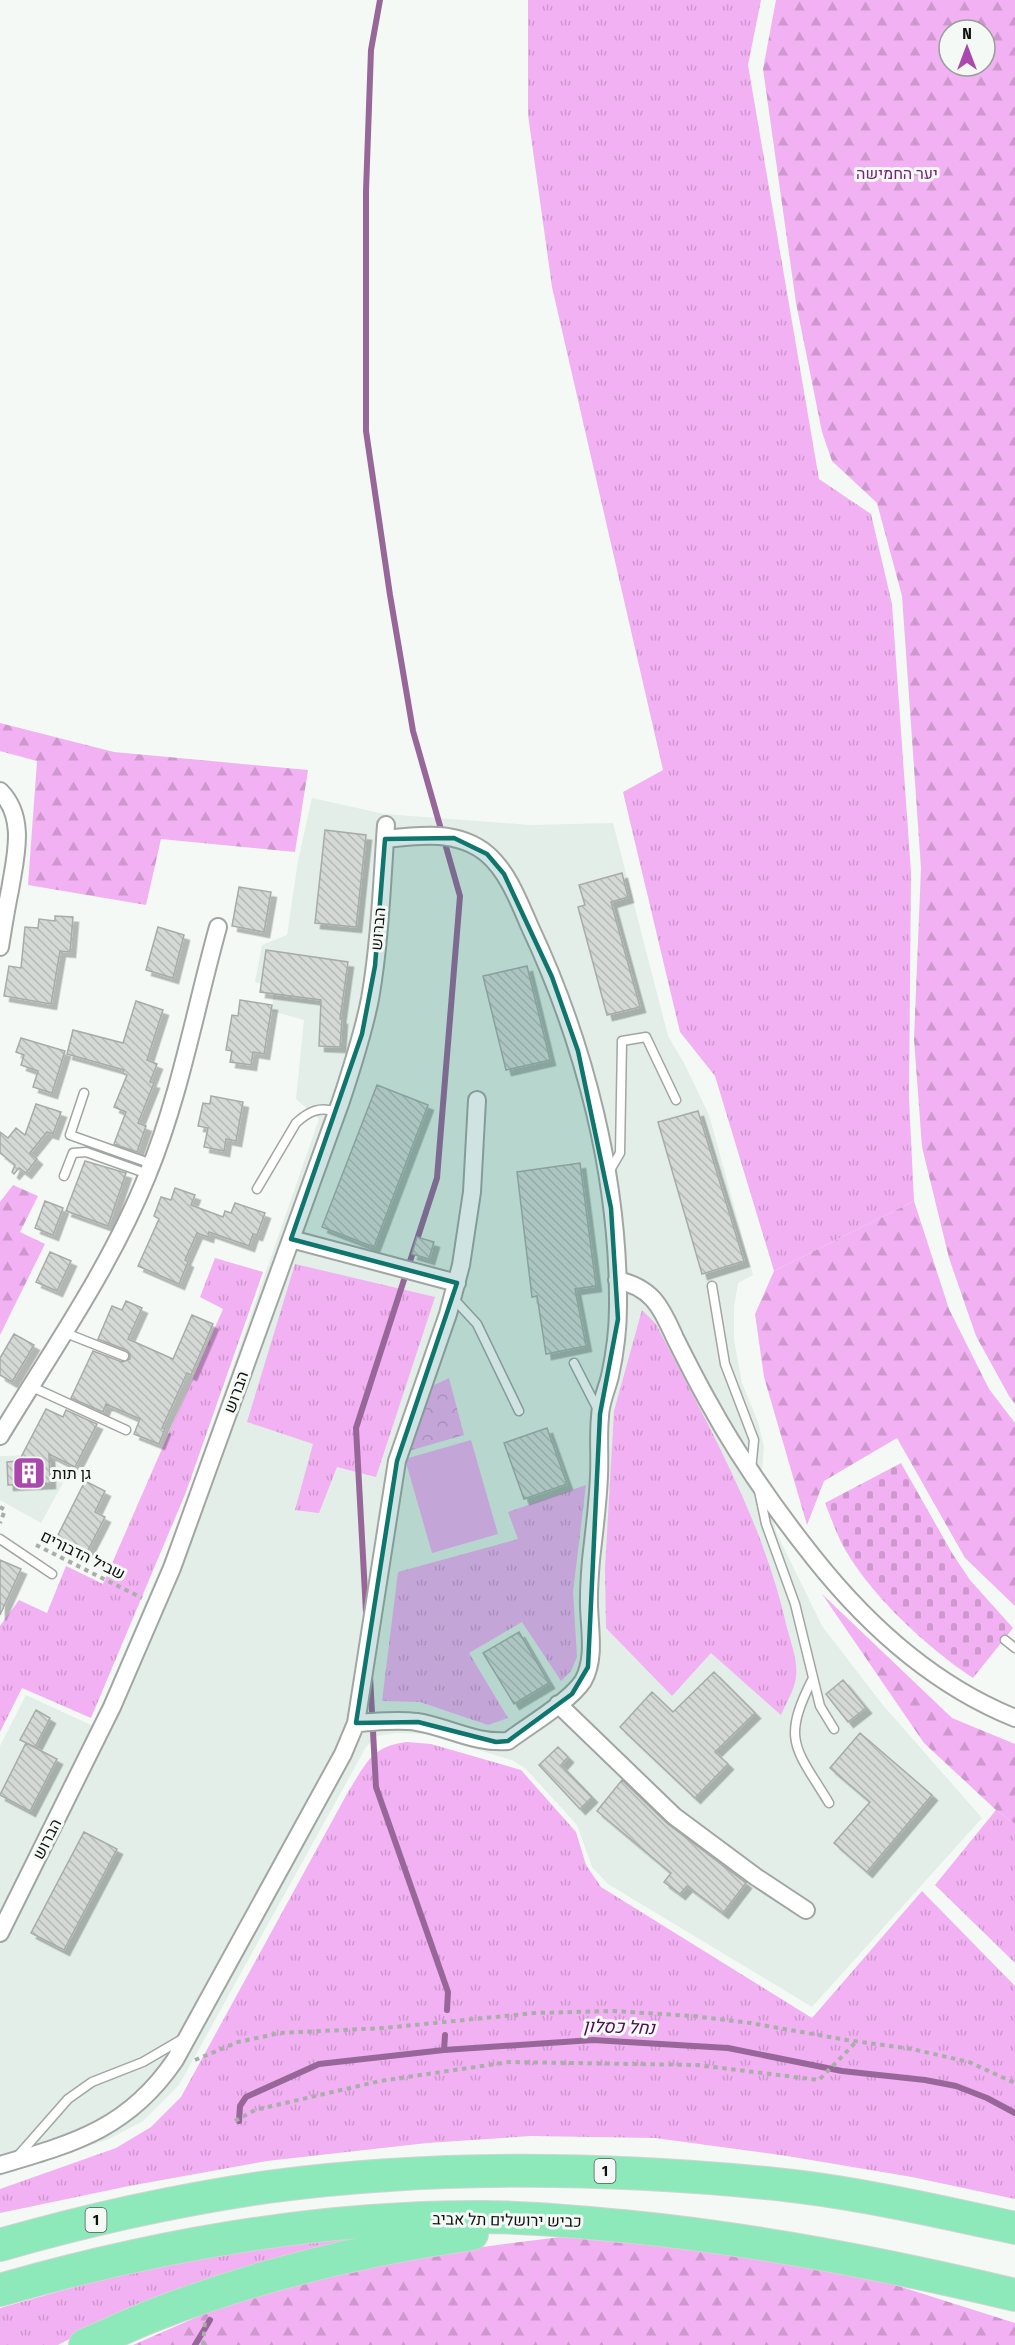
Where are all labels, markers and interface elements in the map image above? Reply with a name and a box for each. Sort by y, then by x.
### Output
north arrow [937,18,997,78]
text: N [962,24,972,43]
park label: יער החמישה [856,164,938,183]
street label: הברוש [367,907,389,951]
street label: הברוש [220,1368,252,1416]
building icon: גן תות [11,1455,47,1491]
place label: גן תות [52,1464,91,1483]
street label: שביל הדבורים [38,1526,128,1584]
street label: הברוש [29,1815,65,1863]
water label: נחל כסלון [583,2015,657,2039]
road number: 1 [594,2159,616,2183]
road number: 1 [86,2208,106,2232]
street label: כביש ירושלים תל אביב [432,2209,582,2231]

